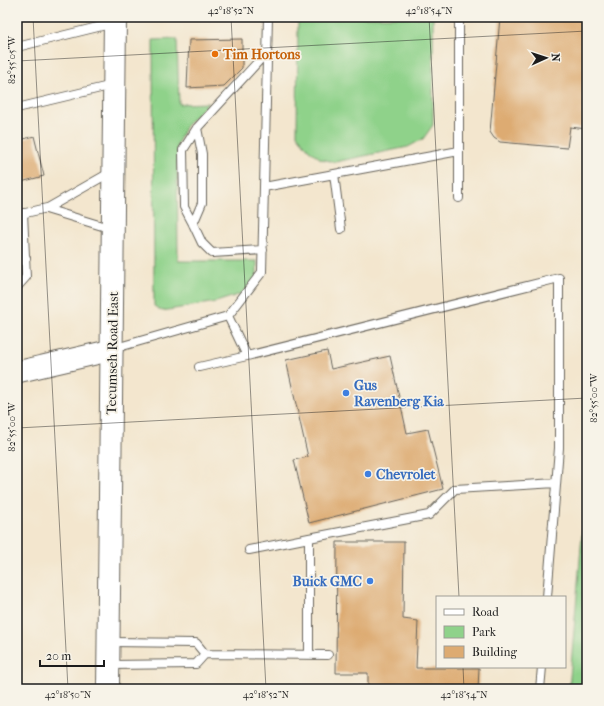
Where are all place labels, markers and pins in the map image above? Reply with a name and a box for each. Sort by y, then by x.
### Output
place label: Tim Hortons [222,46,301,63]
marker: Tim Hortons [210,49,220,59]
place label: Gus Ravenberg Kia [354,377,444,410]
marker: Gus Ravenberg Kia [341,388,351,398]
place label: Chevrolet [376,466,437,483]
marker: Chevrolet [363,469,373,479]
place label: Buick GMC [293,573,362,590]
marker: Buick GMC [365,576,375,586]

